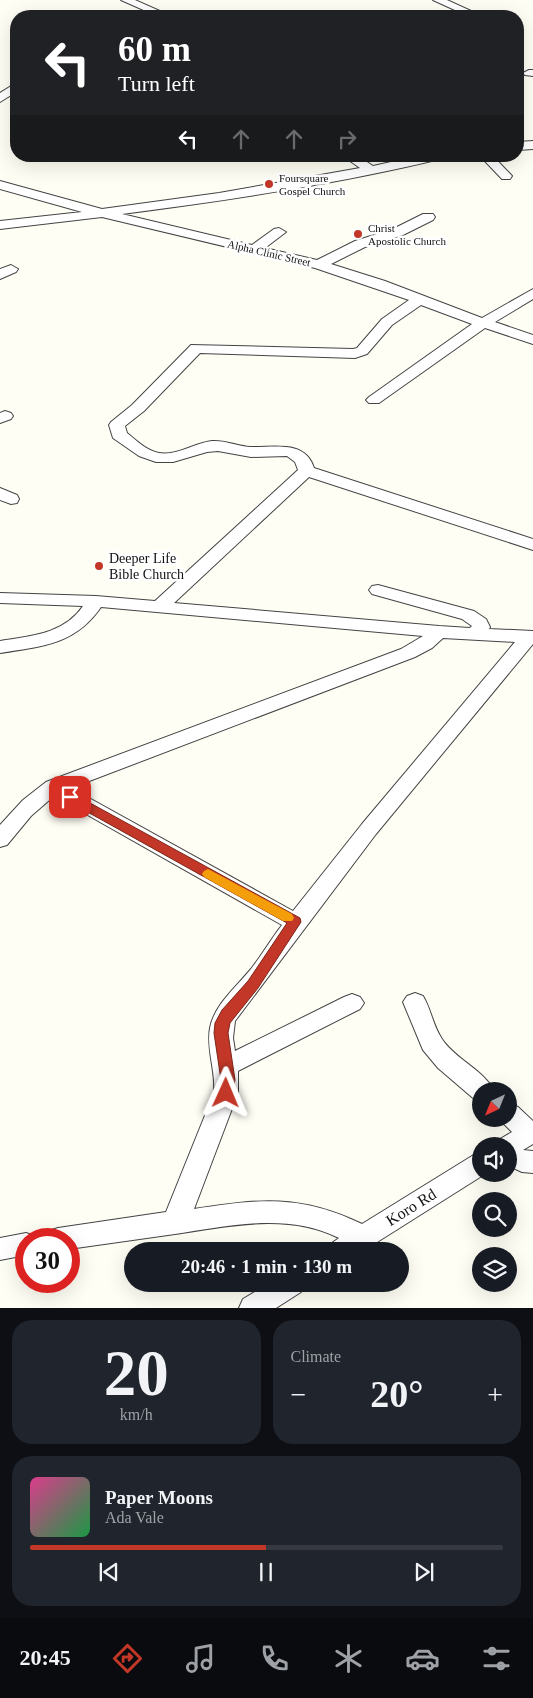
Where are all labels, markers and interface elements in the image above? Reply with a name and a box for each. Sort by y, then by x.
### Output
icon: left [35,30,100,95]
text: 60 m [118,30,191,69]
text: Turn left [118,71,195,96]
icon: left [174,125,202,153]
icon: ahead [227,125,255,153]
icon: ahead [280,125,308,153]
icon: right [333,125,361,153]
place label: Foursquare Gospel Church [279,172,346,197]
marker: Foursquare Gospel Church [263,178,275,190]
place label: Christ Apostolic Church [368,222,446,247]
marker: Christ Apostolic Church [352,228,364,240]
street label: Alpha Clinic Street [226,238,312,268]
place label: Deeper Life Bible Church [109,551,184,582]
marker: Deeper Life Bible Church [93,560,105,572]
pin [49,776,91,818]
icon: arrive [56,783,84,811]
position arrow [199,1066,251,1118]
north arrow [472,1082,518,1128]
map controls [472,1082,517,1292]
button: sound [472,1137,517,1182]
street label: Koro Rd [383,1185,439,1229]
button: search [472,1192,517,1237]
speed limit sign: 30 [15,1228,80,1293]
button: layers [472,1247,517,1292]
text: 20:46 · 1 min · 130 m [181,1256,352,1277]
text: 20 [104,1337,169,1409]
text: Climate [291,1348,341,1365]
text: 20° [370,1373,423,1415]
text: − [291,1379,306,1410]
text: + [487,1379,503,1410]
text: km/h [120,1406,153,1423]
text: Paper Moons [105,1487,213,1508]
text: Ada Vale [105,1509,164,1526]
icon: previous [95,1558,123,1586]
icon: pause [252,1558,280,1586]
icon: next [410,1558,438,1586]
icon: directions [110,1641,145,1676]
icon: music [183,1641,218,1676]
icon: phone [257,1641,292,1676]
icon: climate [331,1641,366,1676]
icon: car [405,1641,440,1676]
icon: filters [479,1641,514,1676]
text: 20:45 [19,1645,71,1670]

